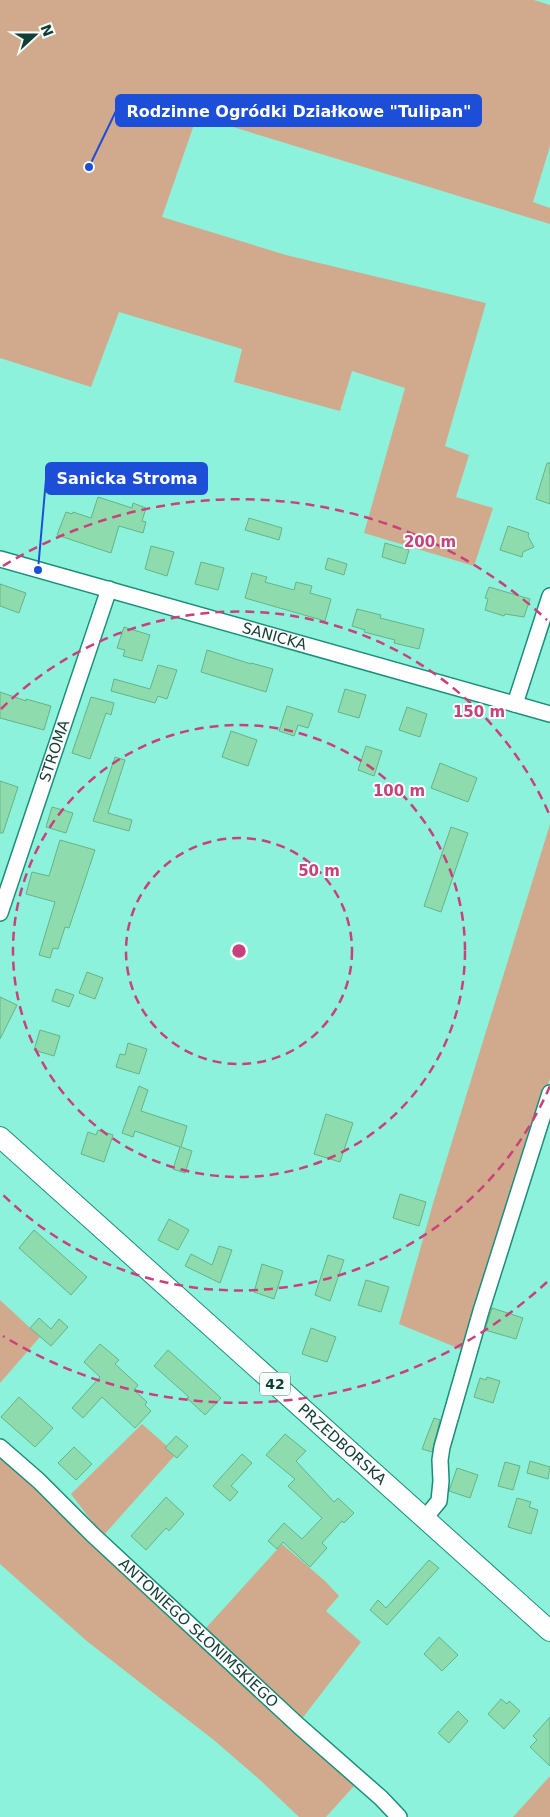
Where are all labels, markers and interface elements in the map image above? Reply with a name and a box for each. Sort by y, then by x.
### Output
north arrow [10,10,60,60]
text: N [38,22,57,39]
callout: Rodzinne Ogródki Działkowe "Tulipan" [116,95,481,126]
text: Rodzinne Ogródki Działkowe "Tulipan" [127,102,471,121]
callout: Sanicka Stroma [46,463,207,494]
text: Sanicka Stroma [56,469,198,488]
text: 200 m [404,533,456,551]
street label: SANICKA [240,619,309,654]
text: 150 m [453,703,505,721]
street label: STROMA [36,717,74,784]
text: 100 m [373,782,425,800]
text: 50 m [298,862,340,880]
centre of rings [230,942,248,960]
road number: 42 [260,1372,290,1396]
street label: PRZEDBORSKA [294,1400,391,1489]
street label: ANTONIEGO SŁONIMSKIEGO [115,1555,282,1711]

